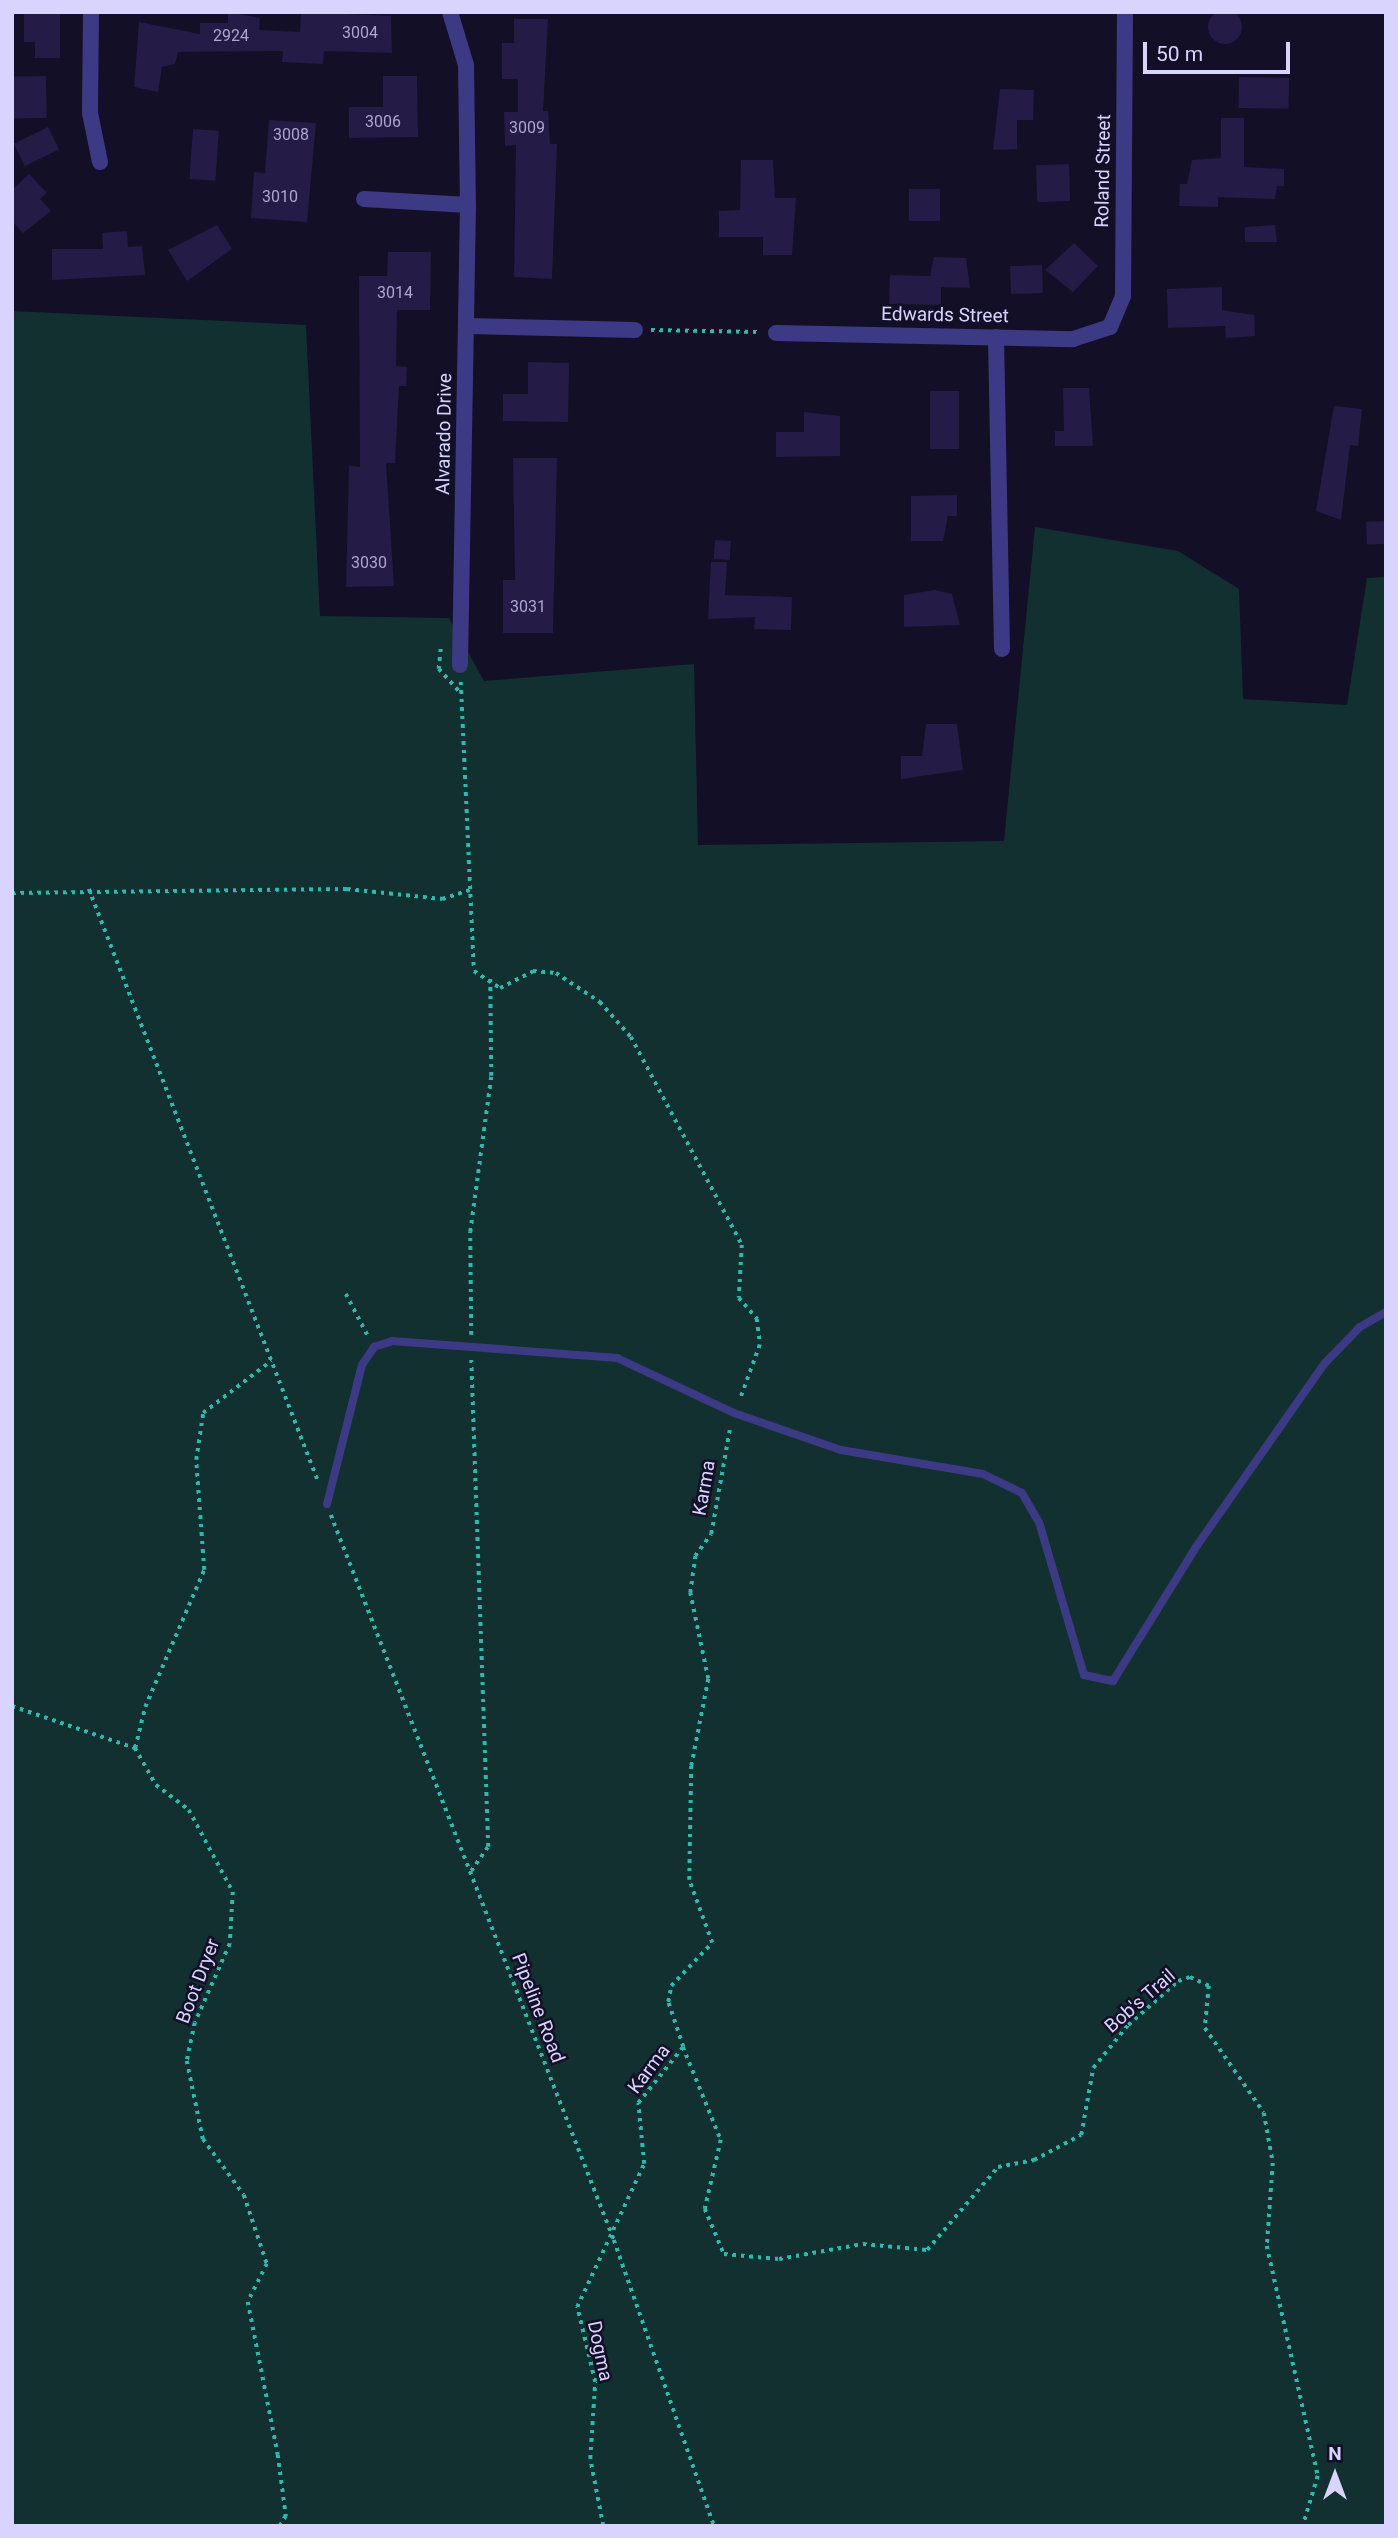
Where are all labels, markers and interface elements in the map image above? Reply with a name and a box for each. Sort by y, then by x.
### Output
house number: 3004 [342,23,378,43]
house number: 2924 [213,26,249,46]
scale bar [1146,28,1293,72]
text: 50 m [1156,42,1203,66]
house number: 3006 [365,112,401,132]
street label: Roland Street [1091,114,1115,228]
house number: 3009 [509,118,545,138]
house number: 3008 [273,125,309,145]
house number: 3010 [262,187,298,207]
house number: 3014 [377,283,413,303]
street label: Edwards Street [881,302,1009,328]
street label: Alvarado Drive [432,373,456,495]
house number: 3030 [351,553,387,573]
house number: 3031 [510,597,546,617]
street label: Karma [688,1459,720,1517]
street label: Boot Dryer [171,1935,225,2027]
street label: Pipeline Road [507,1950,569,2066]
street label: Bob's Trail [1100,1964,1180,2038]
street label: Karma [623,2040,675,2098]
street label: Dogma [583,2319,617,2383]
north arrow [1300,2440,1370,2510]
text: N [1328,2442,1342,2465]

